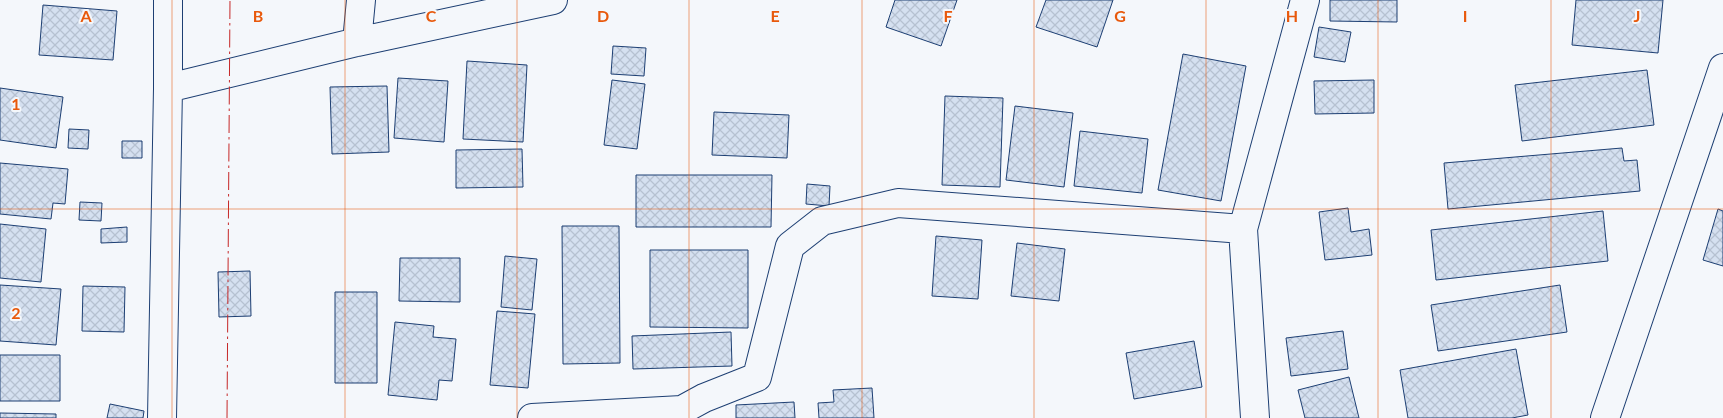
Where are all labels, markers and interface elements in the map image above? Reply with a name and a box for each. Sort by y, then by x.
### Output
text: A [79,6,92,25]
text: B [253,6,263,25]
text: C [426,6,437,25]
text: D [597,6,609,25]
text: E [770,6,780,25]
text: F [943,6,953,25]
text: G [1114,6,1126,25]
text: H [1286,6,1298,25]
text: I [1463,6,1467,25]
text: J [1634,6,1640,25]
text: 1 [11,94,21,113]
text: 2 [11,303,21,322]

